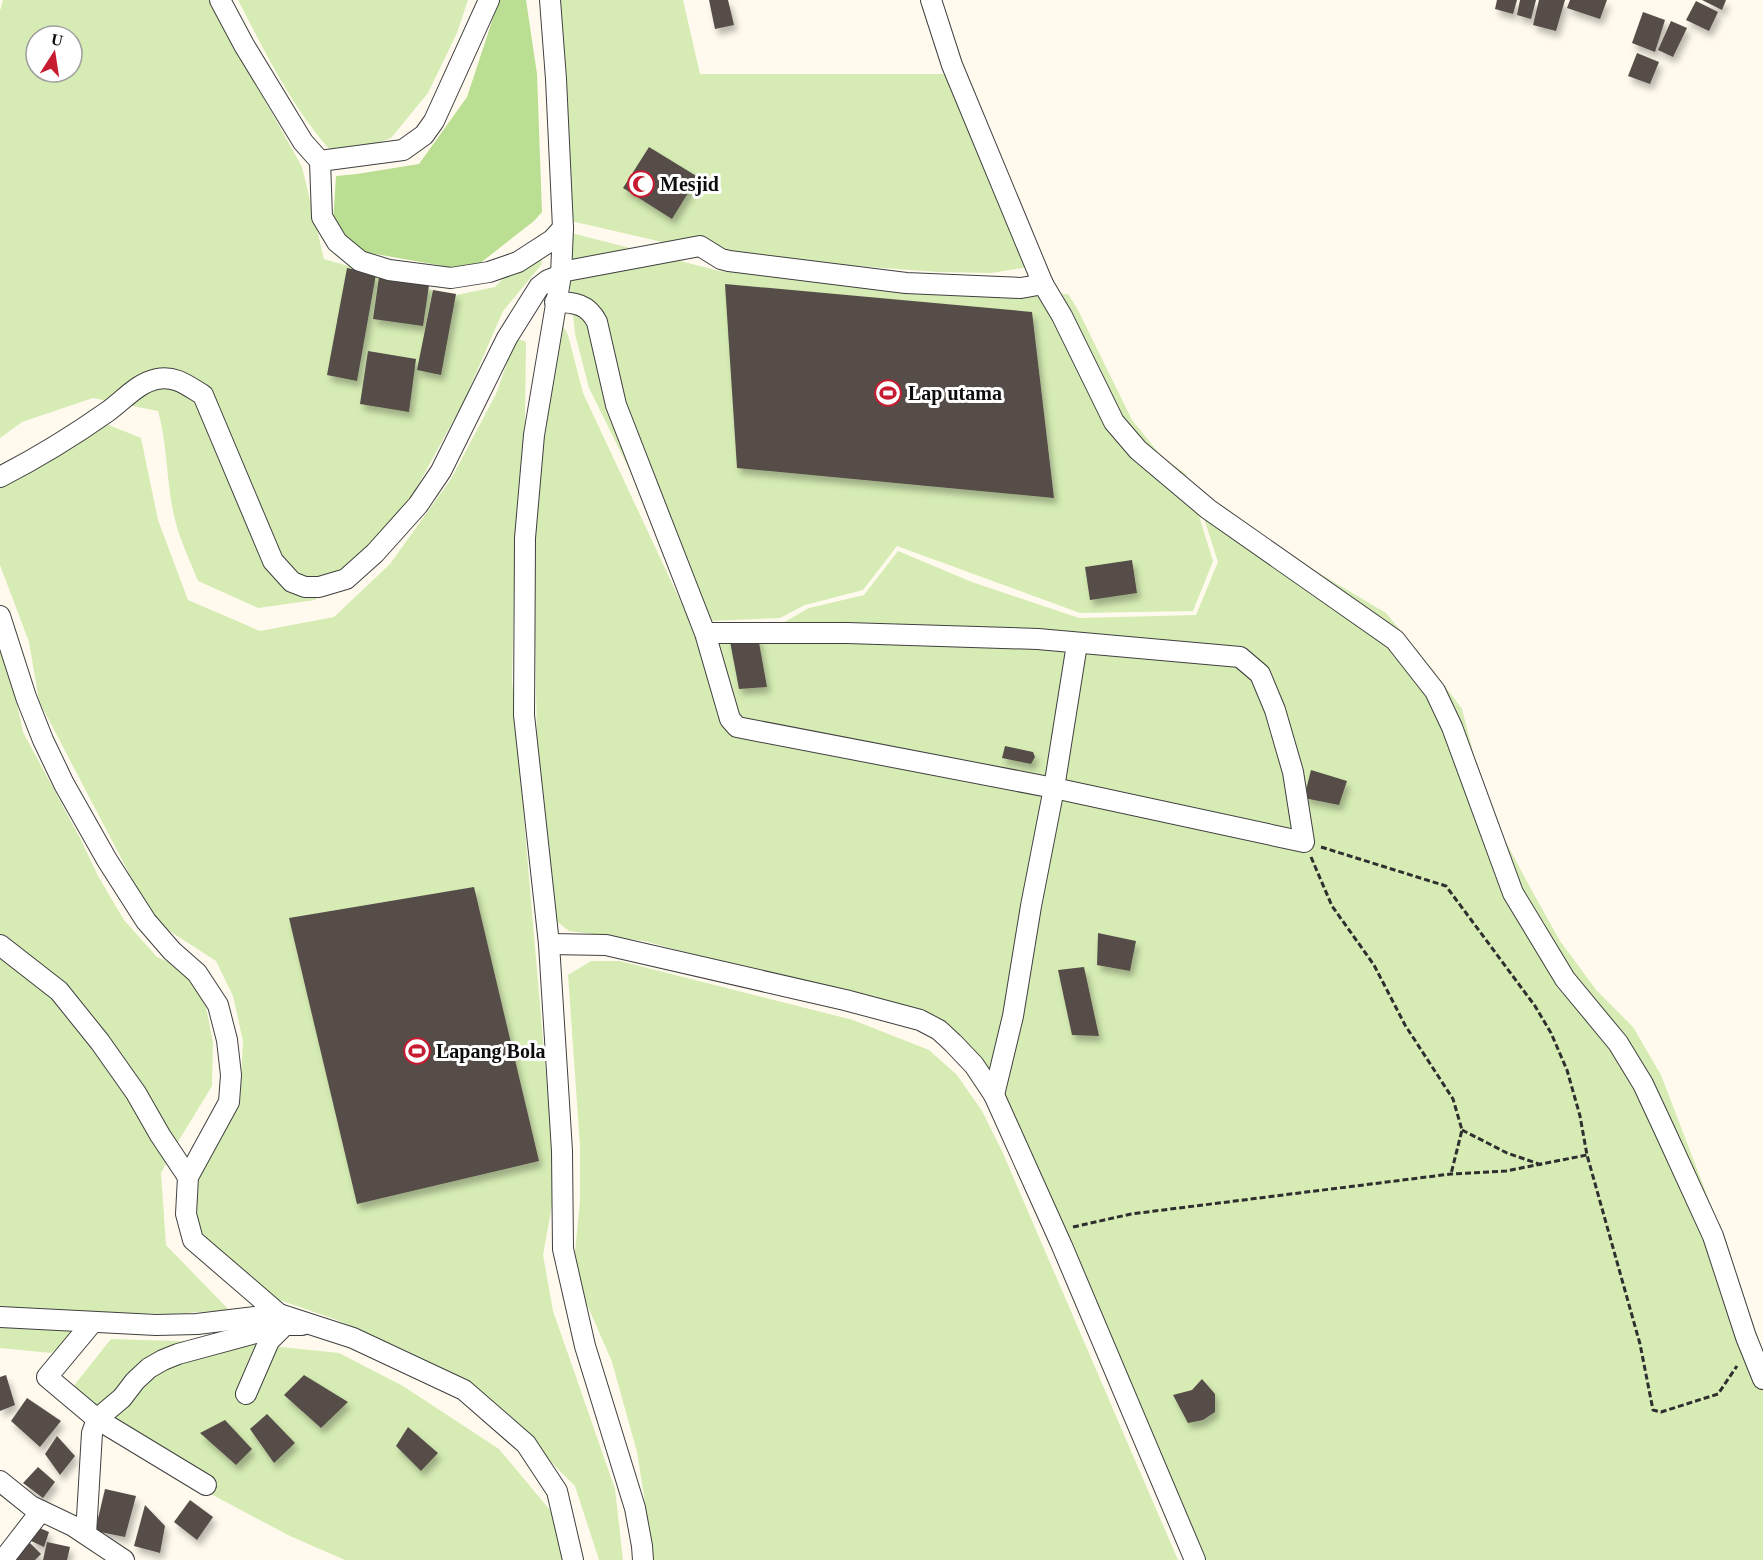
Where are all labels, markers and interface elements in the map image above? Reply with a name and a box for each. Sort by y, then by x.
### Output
north arrow [24,24,84,84]
text: U [50,30,65,49]
mosque icon: Mesjid [626,169,656,199]
place label: Mesjid [660,173,719,196]
sports icon: Lap utama [873,378,903,408]
place label: Lap utama [908,382,1002,405]
sports icon: Lapang Bola [402,1036,432,1066]
place label: Lapang Bola [436,1040,545,1063]

